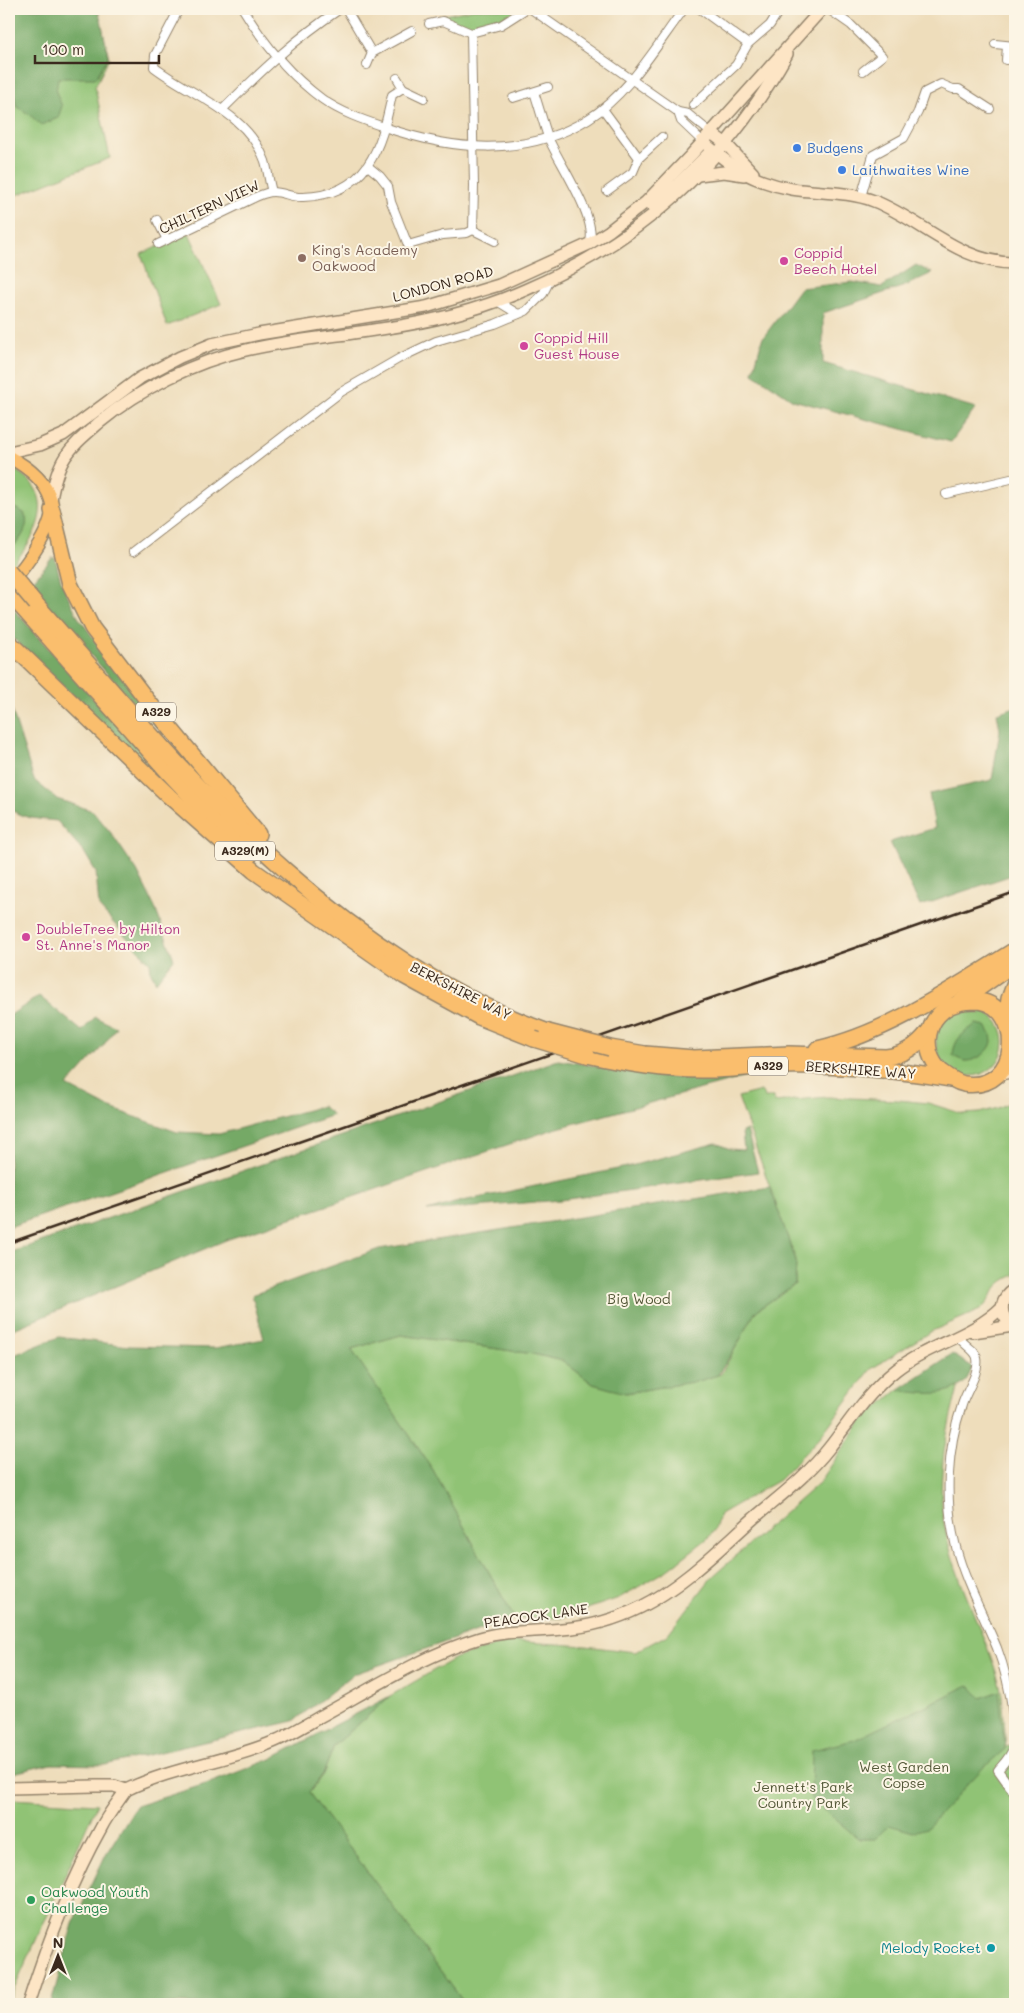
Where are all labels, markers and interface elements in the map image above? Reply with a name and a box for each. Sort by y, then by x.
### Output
scale bar [35,32,159,64]
text: 100 m [42,39,84,59]
place label: Budgens [807,138,864,157]
marker: Budgens [791,142,803,154]
place label: Laithwaites Wine [852,160,969,179]
marker: Laithwaites Wine [836,164,848,176]
street label: CHILTERN VIEW [156,175,262,238]
place label: King's Academy Oakwood [312,240,418,275]
place label: Coppid Beech Hotel [794,243,877,278]
marker: King's Academy Oakwood [296,252,308,264]
marker: Coppid Beech Hotel [778,255,790,267]
street label: LONDON ROAD [390,261,495,306]
place label: Coppid Hill Guest House [534,328,620,363]
marker: Coppid Hill Guest House [518,340,530,352]
road number: A329 [136,702,176,722]
road number: A329(M) [215,841,275,860]
place label: DoubleTree by Hilton St. Anne's Manor [36,919,180,954]
marker: DoubleTree by Hilton St. Anne's Manor [20,931,32,943]
street label: BERKSHIRE WAY [408,957,515,1024]
road number: A329 [748,1056,788,1076]
street label: BERKSHIRE WAY [805,1056,917,1083]
park label: Big Wood [607,1289,671,1308]
street label: PEACOCK LANE [483,1599,589,1632]
park label: West Garden Copse [859,1757,949,1792]
park label: Jennett's Park Country Park [754,1777,852,1812]
place label: Oakwood Youth Challenge [41,1882,148,1917]
marker: Oakwood Youth Challenge [25,1894,37,1906]
north arrow [32,1930,82,1980]
text: N [53,1933,63,1952]
place label: Melody Rocket [881,1938,981,1957]
marker: Melody Rocket [985,1942,997,1954]

